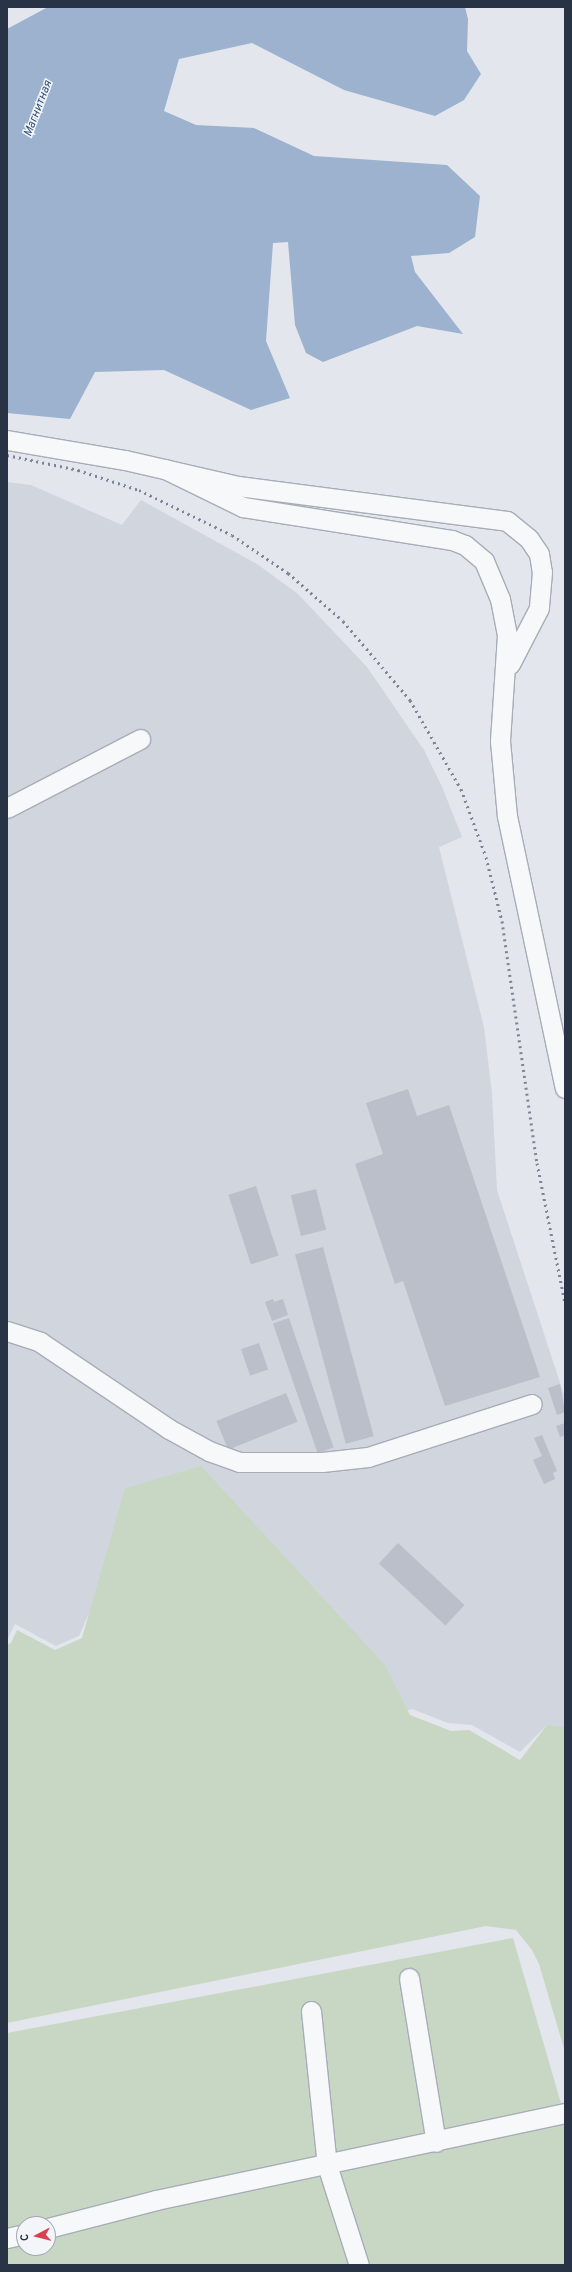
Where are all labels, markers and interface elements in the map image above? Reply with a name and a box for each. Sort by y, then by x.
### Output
water label: Магнитная [22,79,56,139]
north arrow [16,2216,56,2256]
text: С [18,2233,32,2242]

